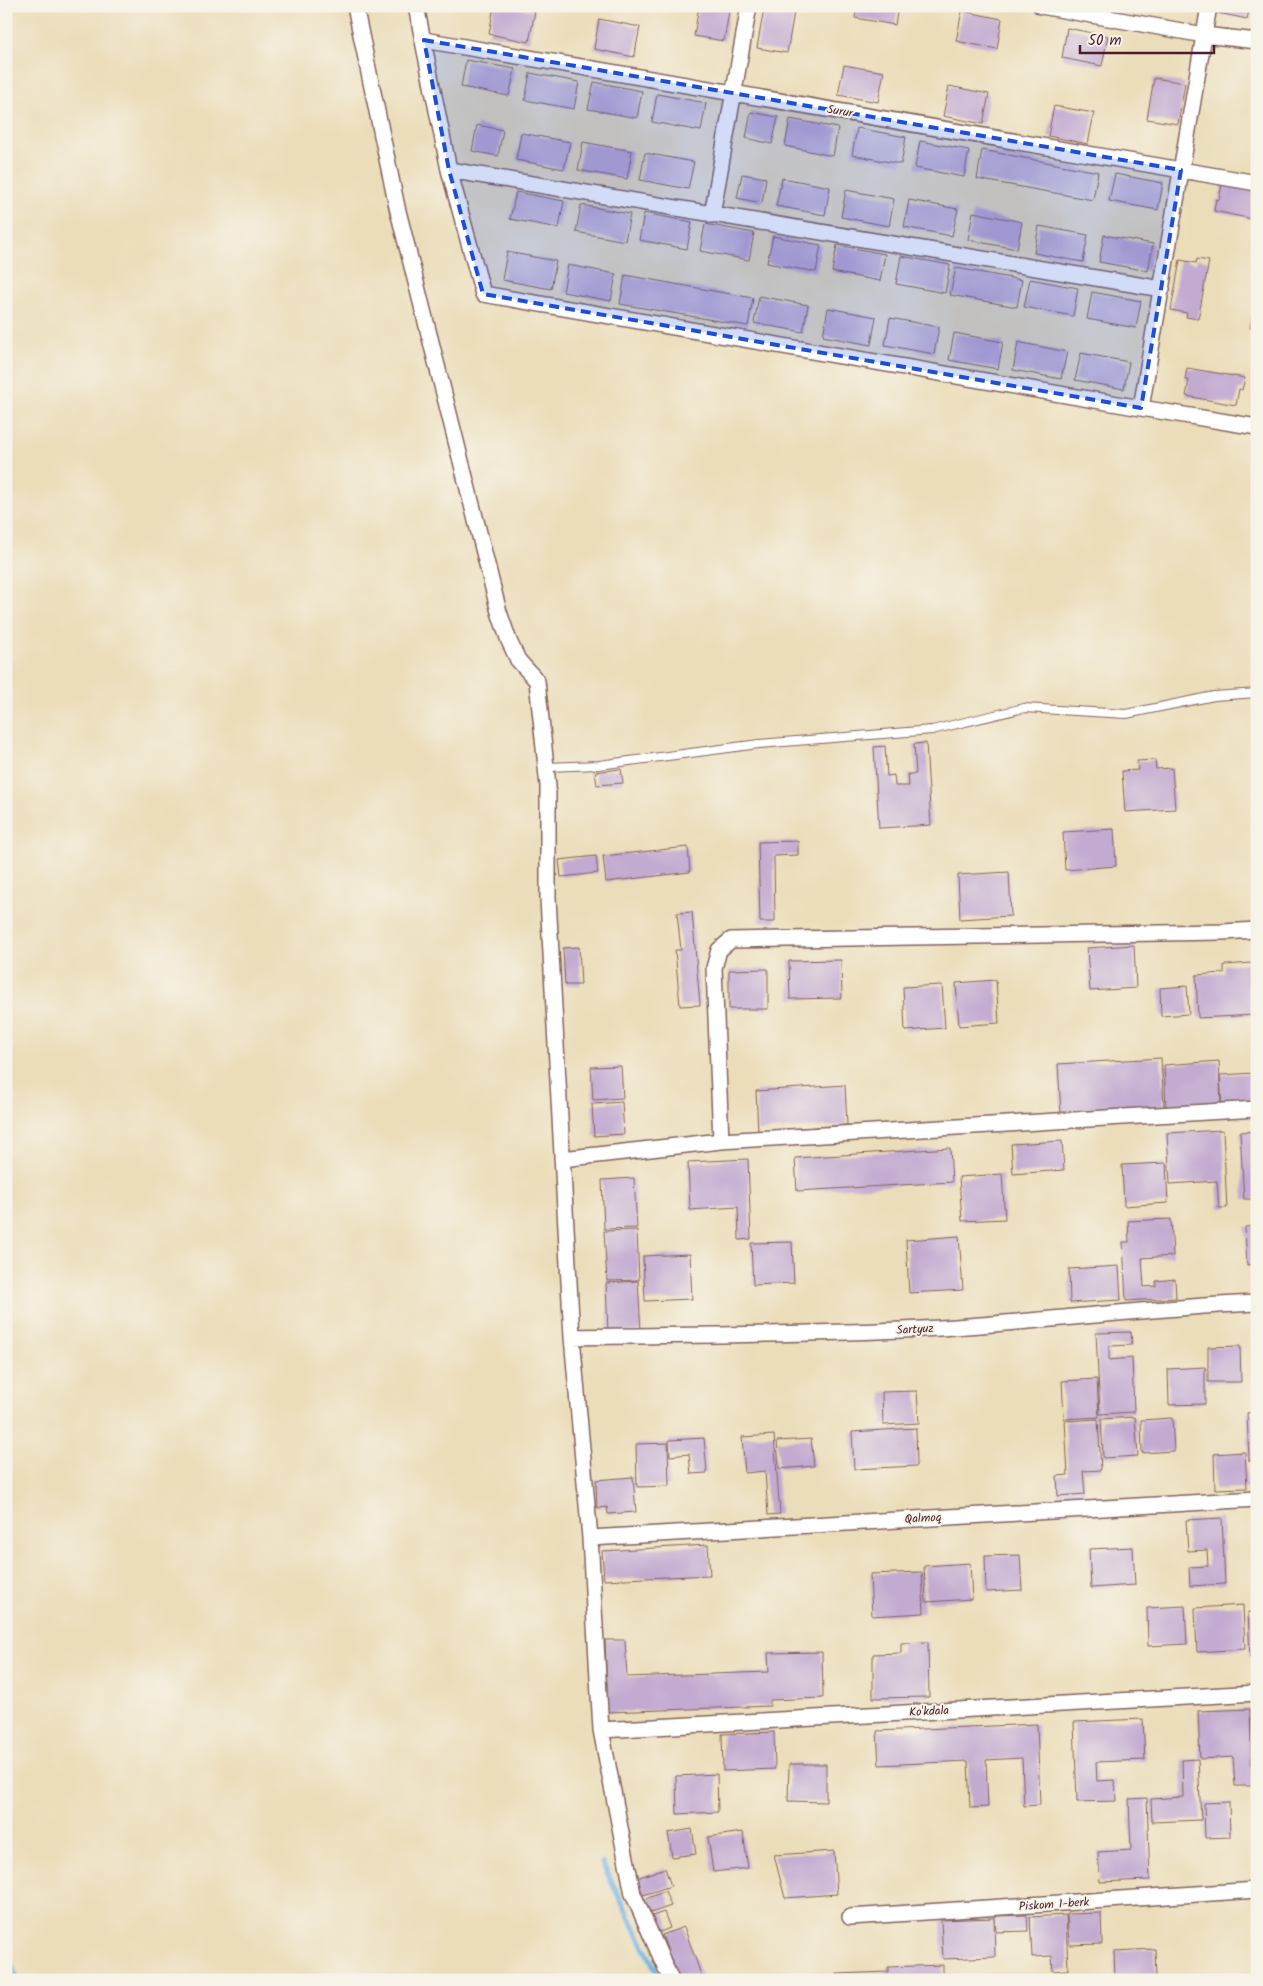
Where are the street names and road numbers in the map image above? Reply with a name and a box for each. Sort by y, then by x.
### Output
street label: Surur [826,100,855,123]
street label: Sartyuz [896,1319,934,1340]
street label: Qalmoq [904,1508,942,1529]
street label: Ko'kdala [909,1701,950,1722]
street label: Piskom 1-berk [1018,1893,1090,1916]

